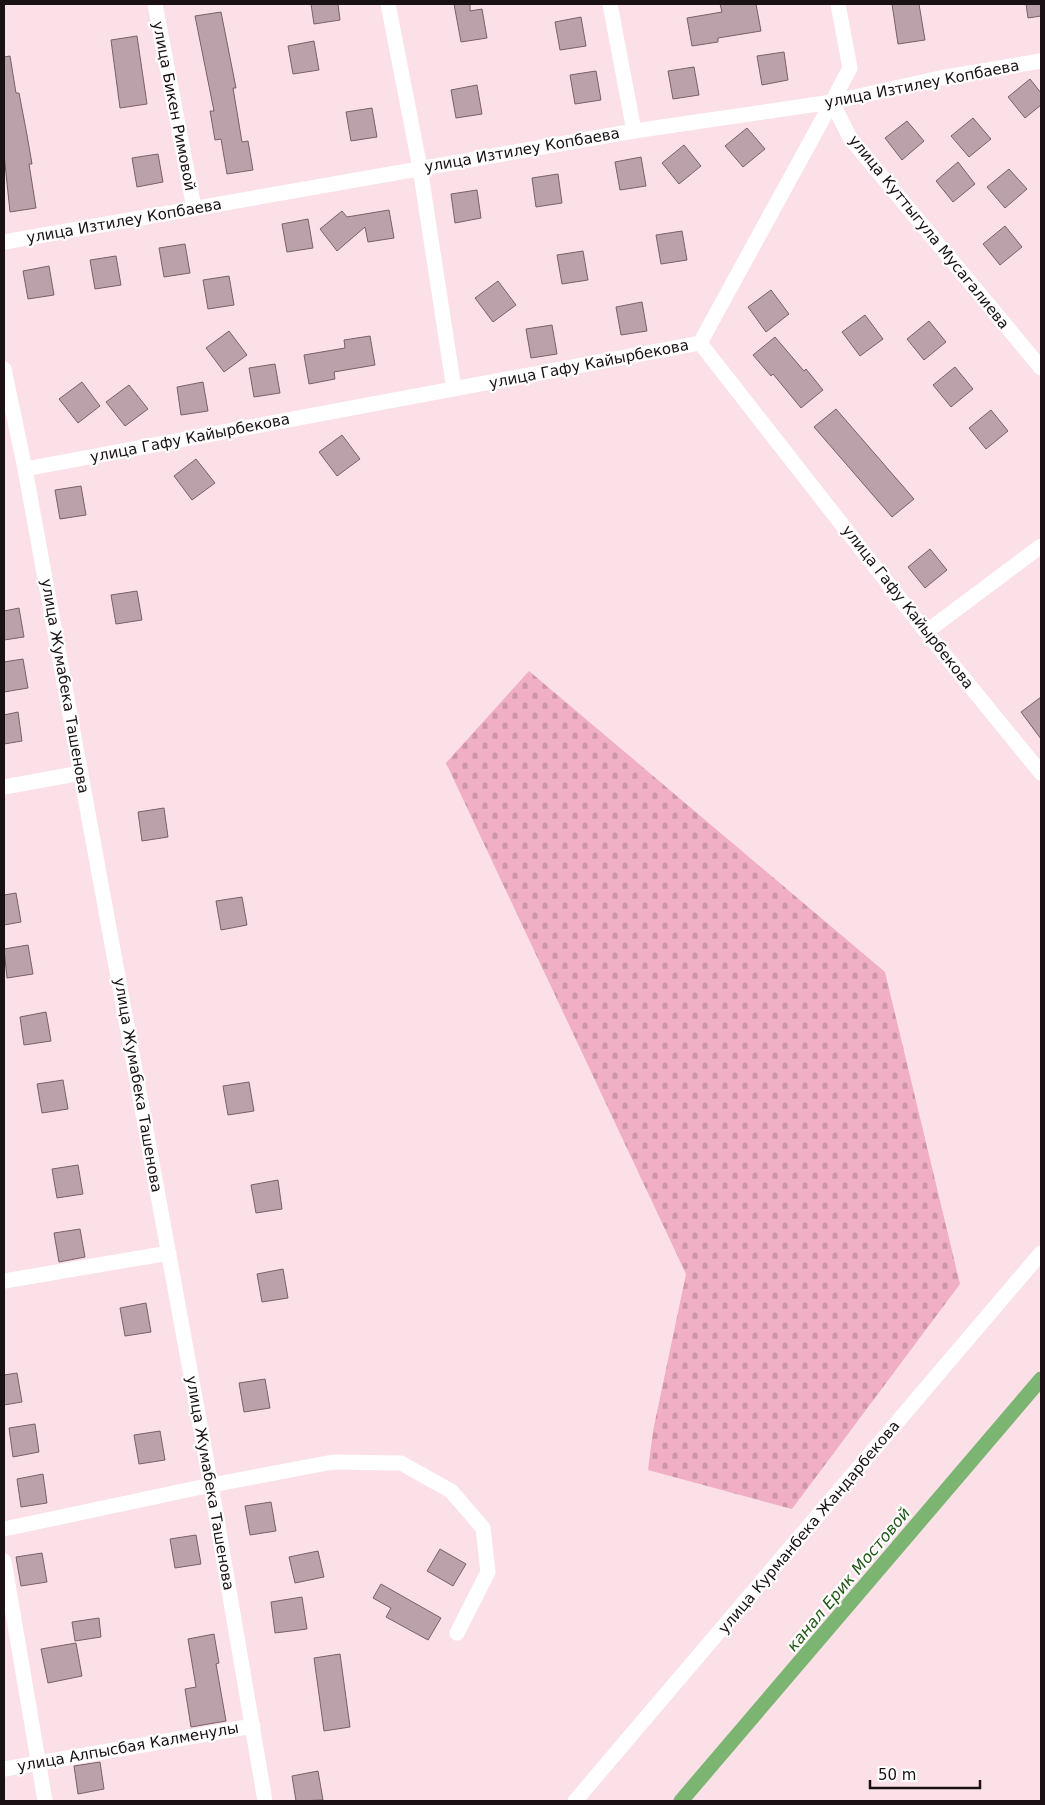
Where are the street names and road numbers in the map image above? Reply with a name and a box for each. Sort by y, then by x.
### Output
street label: улица Бикен Римовой [149,20,199,192]
street label: улица Изтилеу Копбаева [823,56,1021,112]
street label: улица Изтилеу Копбаева [423,124,621,176]
street label: улица Куттыгула Мусагалиева [845,131,1013,333]
street label: улица Изтилеу Копбаева [25,195,223,247]
street label: улица Гафу Кайырбекова [488,336,690,392]
street label: улица Гафу Кайырбекова [89,410,291,466]
street label: улица Гафу Кайырбекова [838,522,978,692]
street label: улица Жумабека Ташенова [37,577,93,795]
street label: улица Жумабека Ташенова [110,976,166,1194]
street label: улица Жумабека Ташенова [182,1374,238,1592]
street label: улица Курманбека Жандарбекова [715,1417,903,1637]
street label: улица Алпысбая Калменулы [16,1719,240,1775]

